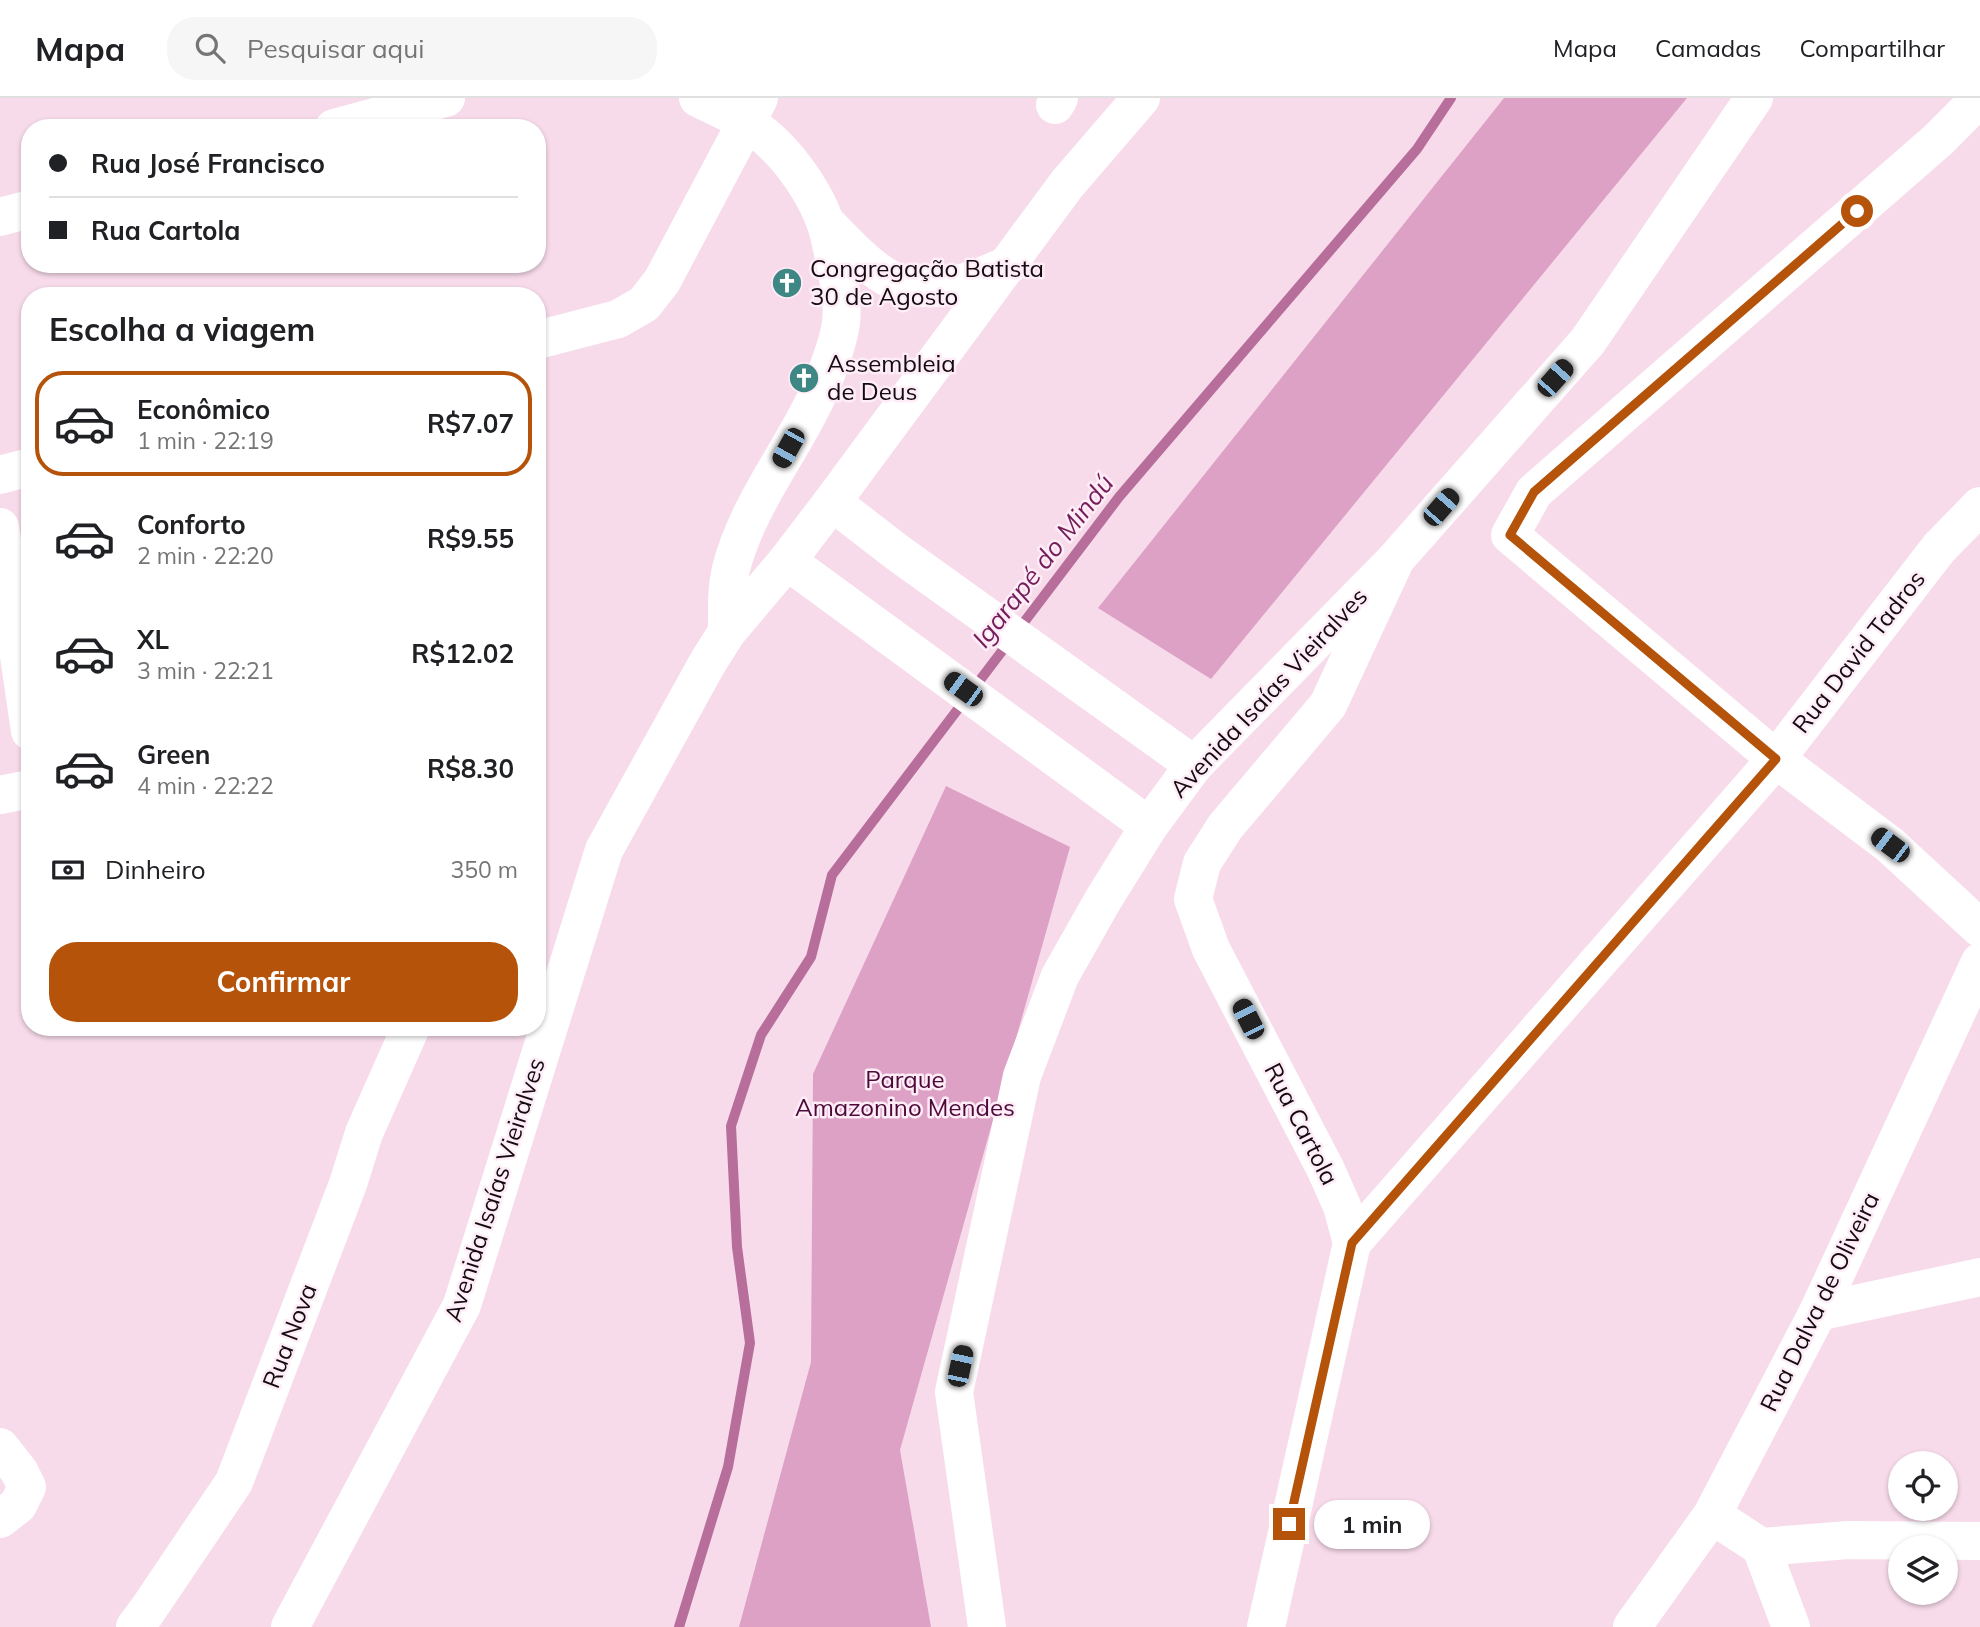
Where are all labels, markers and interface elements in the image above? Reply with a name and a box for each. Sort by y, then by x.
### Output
search box [167,17,657,80]
text: Mapa [35,28,125,69]
icon: search [191,29,229,67]
text: Pesquisar aqui [247,32,424,65]
text: Mapa [1553,33,1617,63]
text: Camadas [1655,33,1762,63]
text: Compartilhar [1800,33,1945,63]
text: Rua José Francisco [91,147,325,180]
route start [1841,195,1873,227]
text: Rua Cartola [91,214,240,247]
place label: Congregação Batista 30 de Agosto [810,253,1044,311]
church icon: Congregação Batista 30 de Agosto [770,266,804,300]
text: Escolha a viagem [49,309,315,349]
place label: Assembleia de Deus [827,348,956,406]
car [1534,355,1577,401]
church icon: Assembleia de Deus [787,361,821,395]
icon: car [53,392,116,455]
text: Econômico [137,393,270,426]
text: R$7.07 [427,407,514,440]
car [769,425,808,471]
text: 1 min · 22:19 [137,426,274,455]
water label: Igarapé do Mindú [965,467,1121,654]
car [1420,484,1463,530]
icon: car [53,507,116,570]
text: Conforto [137,508,246,541]
text: R$9.55 [427,522,514,555]
text: 2 min · 22:20 [137,541,274,570]
street label: Rua David Tadros [1785,564,1931,739]
street label: Avenida Isaías Vieiralves [1163,581,1373,803]
icon: car [53,622,116,685]
text: XL [137,623,169,656]
text: R$12.02 [411,637,514,670]
text: 3 min · 22:21 [137,656,274,685]
car [940,668,987,710]
icon: car [53,737,116,800]
text: Green [137,738,210,771]
text: R$8.30 [427,752,514,785]
text: 4 min · 22:22 [137,771,274,800]
car [1867,824,1914,866]
icon: cash [49,851,87,889]
text: Dinheiro [105,853,206,886]
text: 350 m [450,855,518,884]
button: Confirmar [49,942,518,1022]
car [1230,996,1267,1042]
street label: Avenida Isaías Vieiralves [437,1054,551,1325]
street label: Rua Cartola [1258,1057,1345,1190]
park label: Parque Amazonino Mendes [795,1064,1015,1122]
street label: Rua Dalva de Oliveira [1753,1187,1885,1416]
street label: Rua Nova [255,1279,323,1392]
car [946,1343,975,1389]
map controls [1888,1451,1958,1605]
button: locate [1888,1451,1958,1521]
callout: 1 min [1314,1500,1429,1548]
route end [1273,1508,1305,1540]
text: 1 min [1342,1510,1402,1539]
button: layers [1888,1535,1958,1605]

